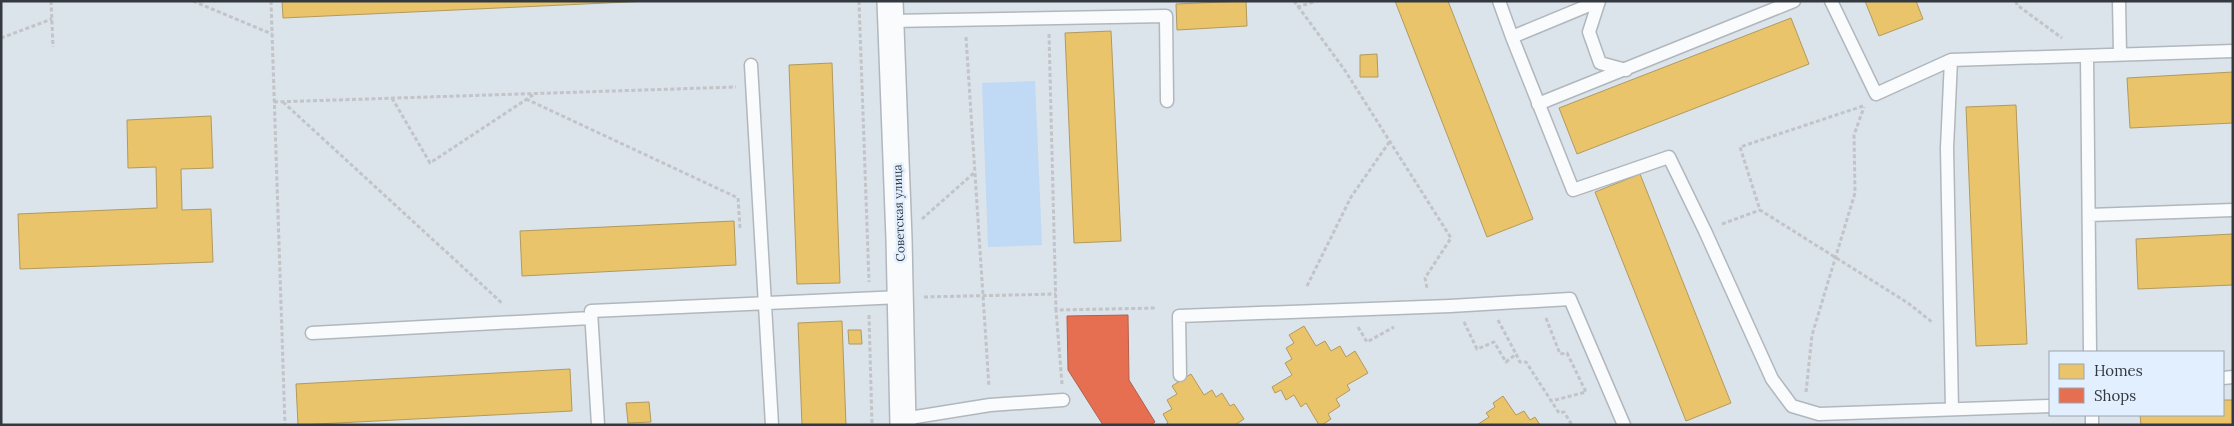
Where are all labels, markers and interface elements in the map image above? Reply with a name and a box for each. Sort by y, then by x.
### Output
street label: Советская улица [889,164,908,262]
legend [2049,351,2224,416]
text: Homes [2094,361,2143,380]
text: Shops [2094,386,2136,405]

